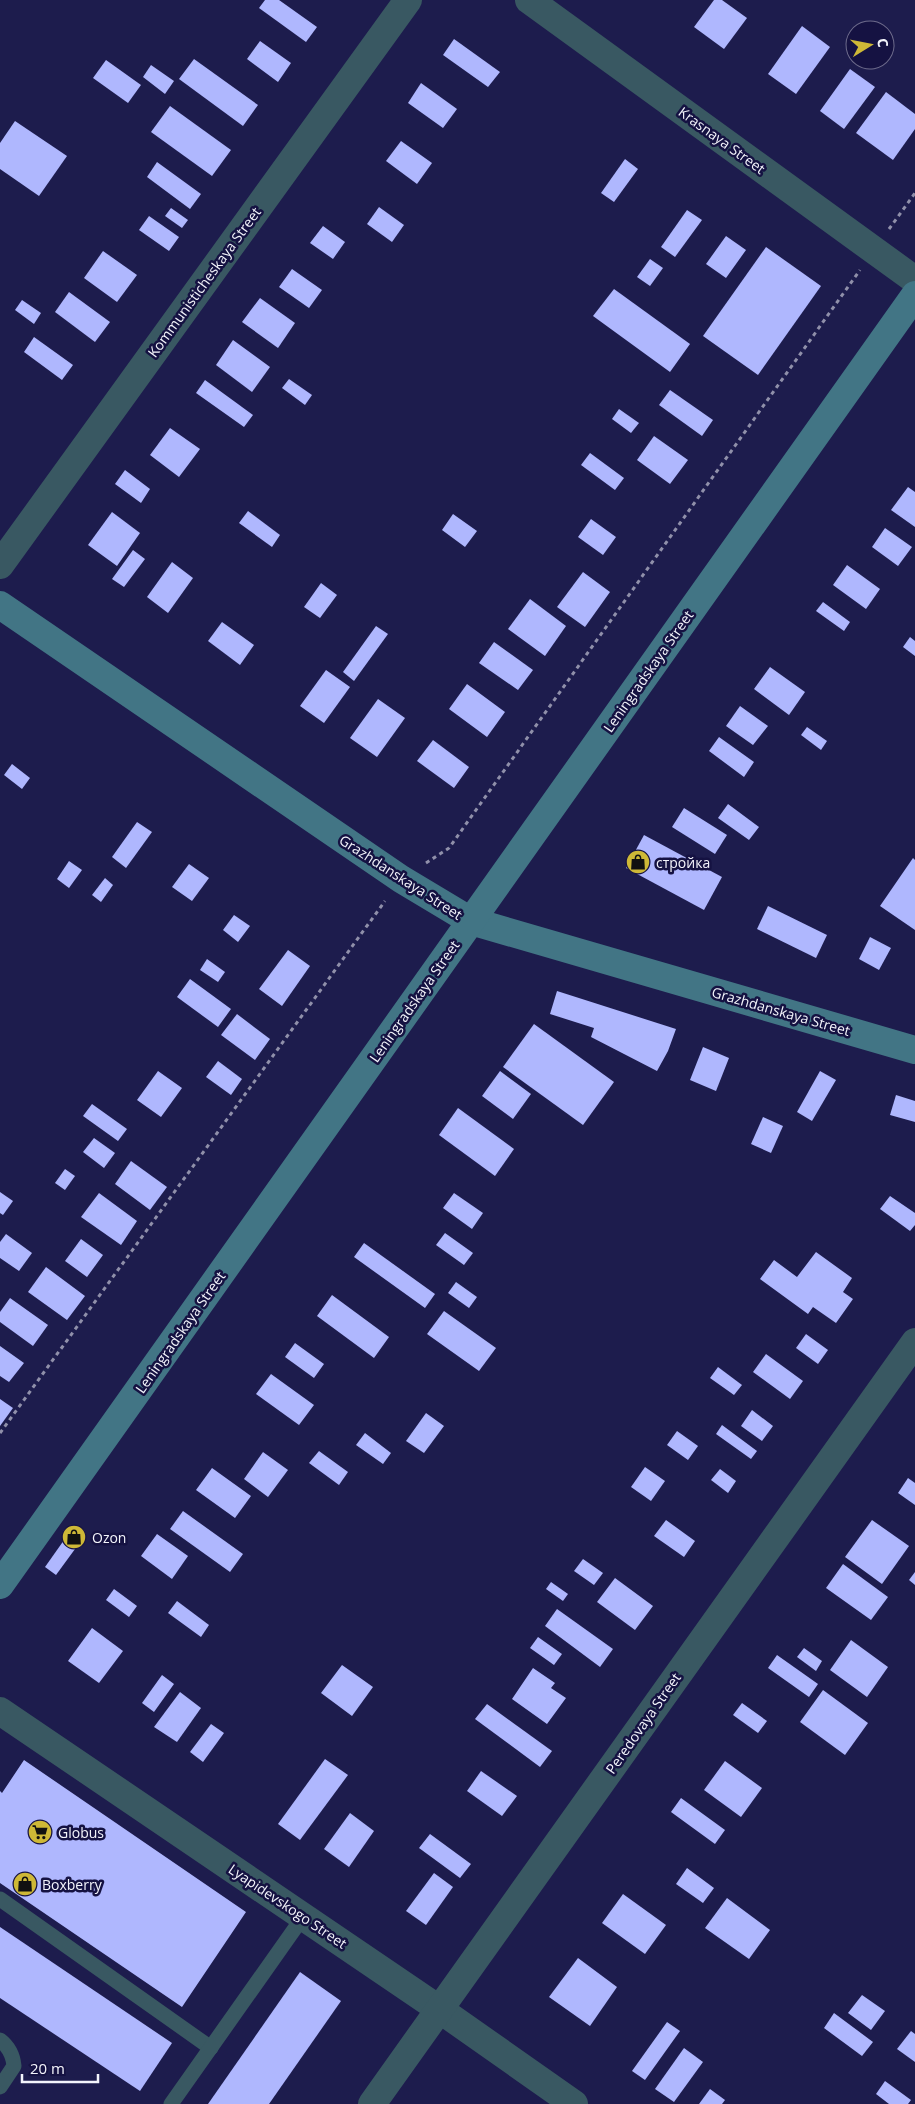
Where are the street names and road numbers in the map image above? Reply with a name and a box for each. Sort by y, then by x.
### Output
street label: Krasnaya Street [675,102,769,178]
street label: Kommunisticheskaya Street [143,203,265,361]
street label: Leningradskaya Street [599,606,697,736]
street label: Grazhdanskaya Street [336,830,466,924]
street label: Leningradskaya Street [365,936,463,1066]
street label: Grazhdanskaya Street [710,982,852,1040]
street label: Leningradskaya Street [131,1267,229,1397]
street label: Peredovaya Street [601,1669,685,1777]
street label: Lyapidevskogo Street [225,1859,351,1953]

